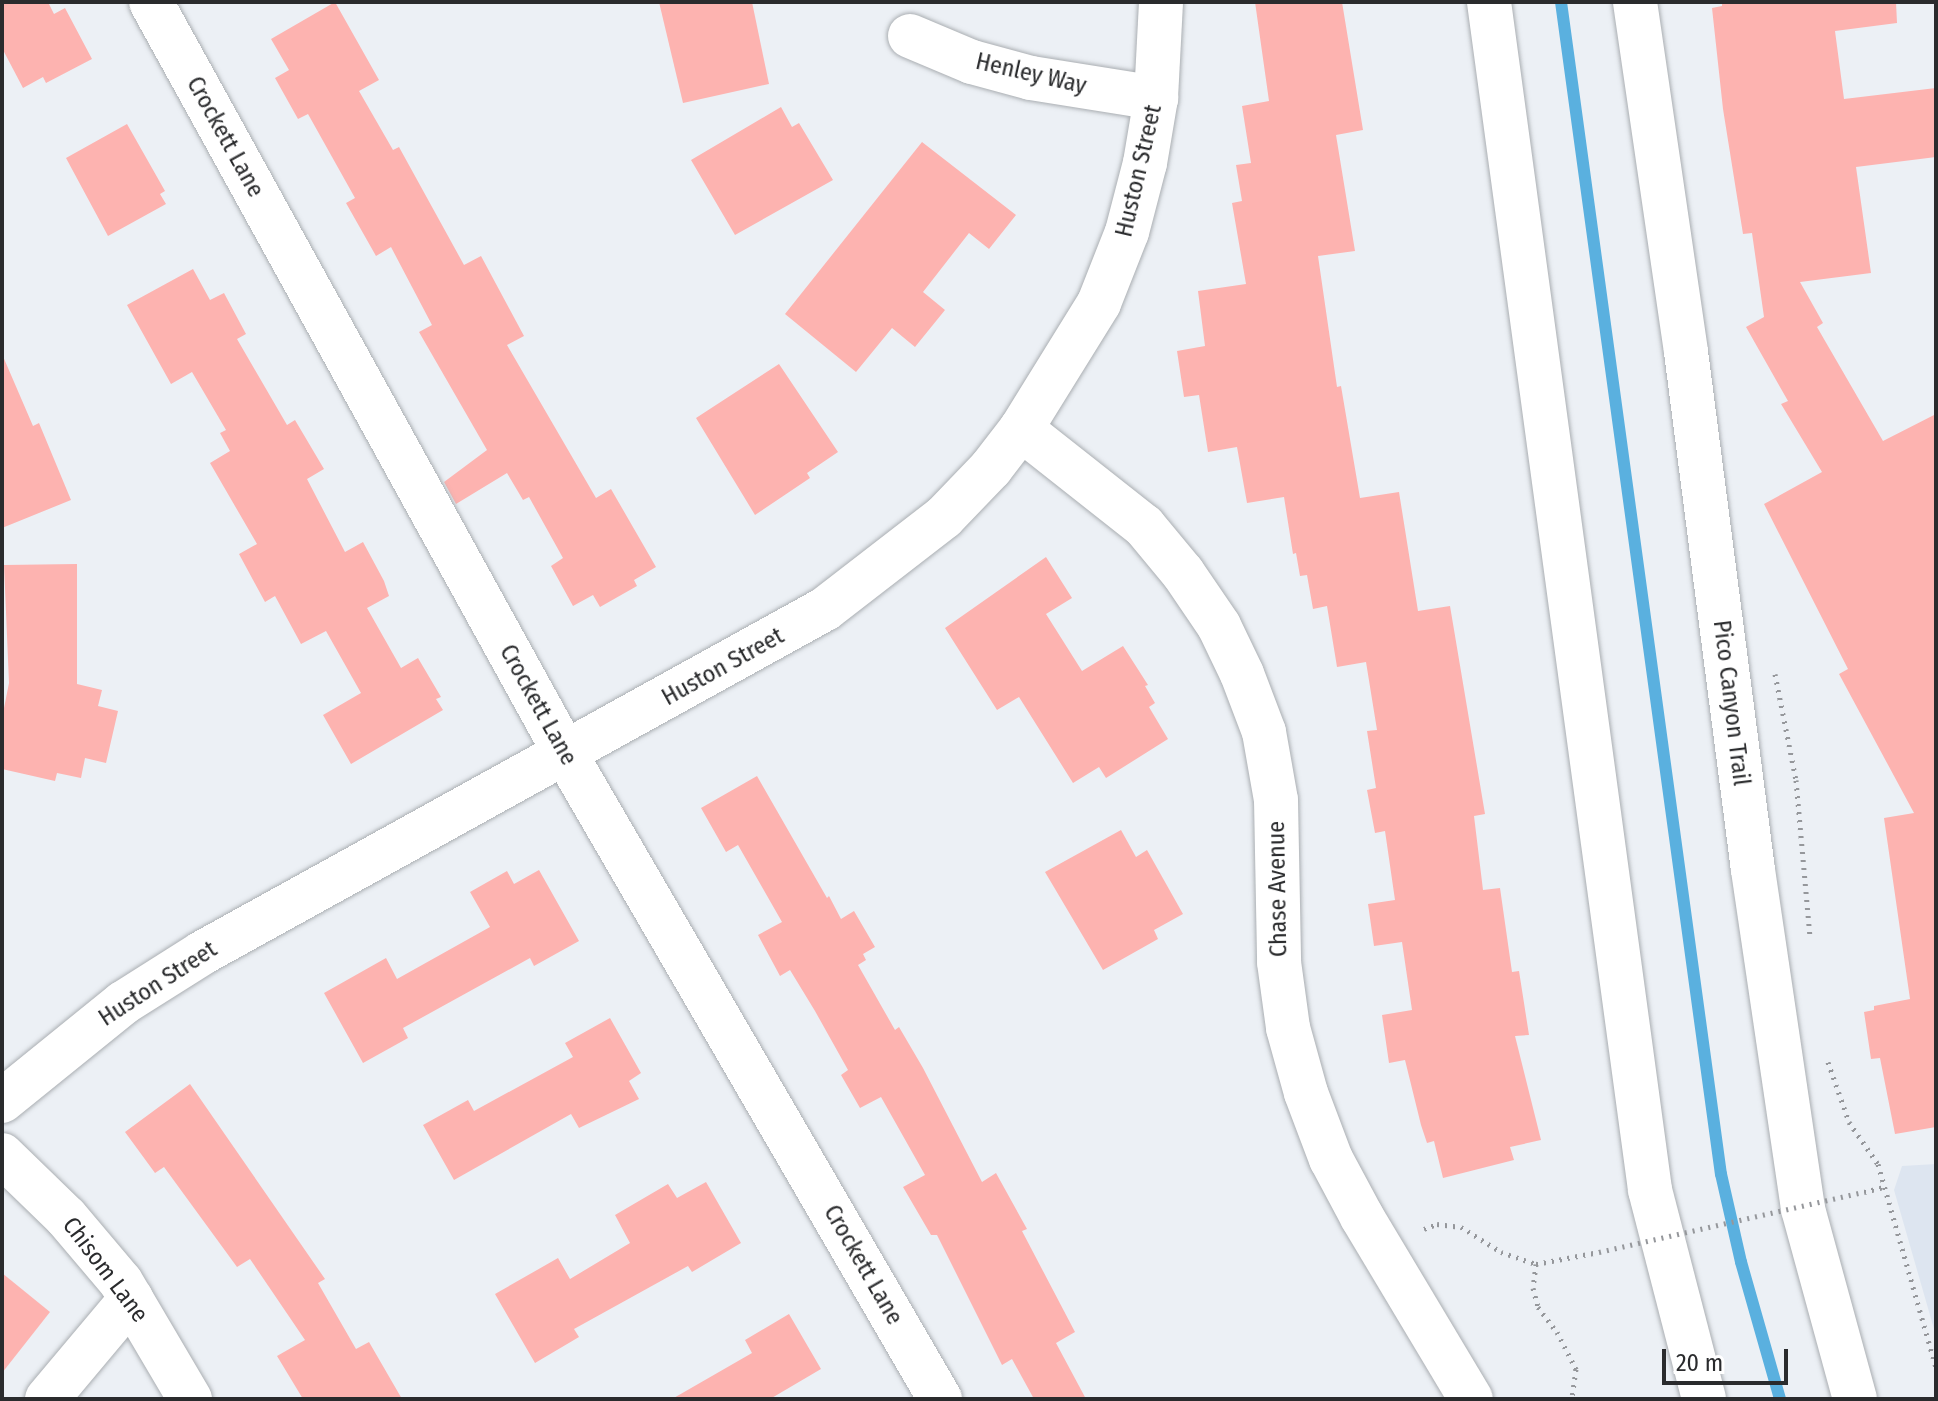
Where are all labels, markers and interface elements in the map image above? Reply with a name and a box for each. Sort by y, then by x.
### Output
street label: Henley Way [973,47,1089,101]
street label: Crockett Lane [180,72,270,202]
street label: Huston Street [1110,102,1168,240]
street label: Pico Canyon Trail [1707,619,1755,787]
street label: Huston Street [657,622,789,712]
street label: Crockett Lane [493,640,583,770]
street label: Chase Avenue [1262,821,1294,957]
street label: Huston Street [94,935,222,1033]
street label: Crockett Lane [817,1200,909,1330]
street label: Chisom Lane [56,1212,154,1328]
scale bar [1666,1333,1792,1383]
text: 20 m [1676,1349,1723,1377]

